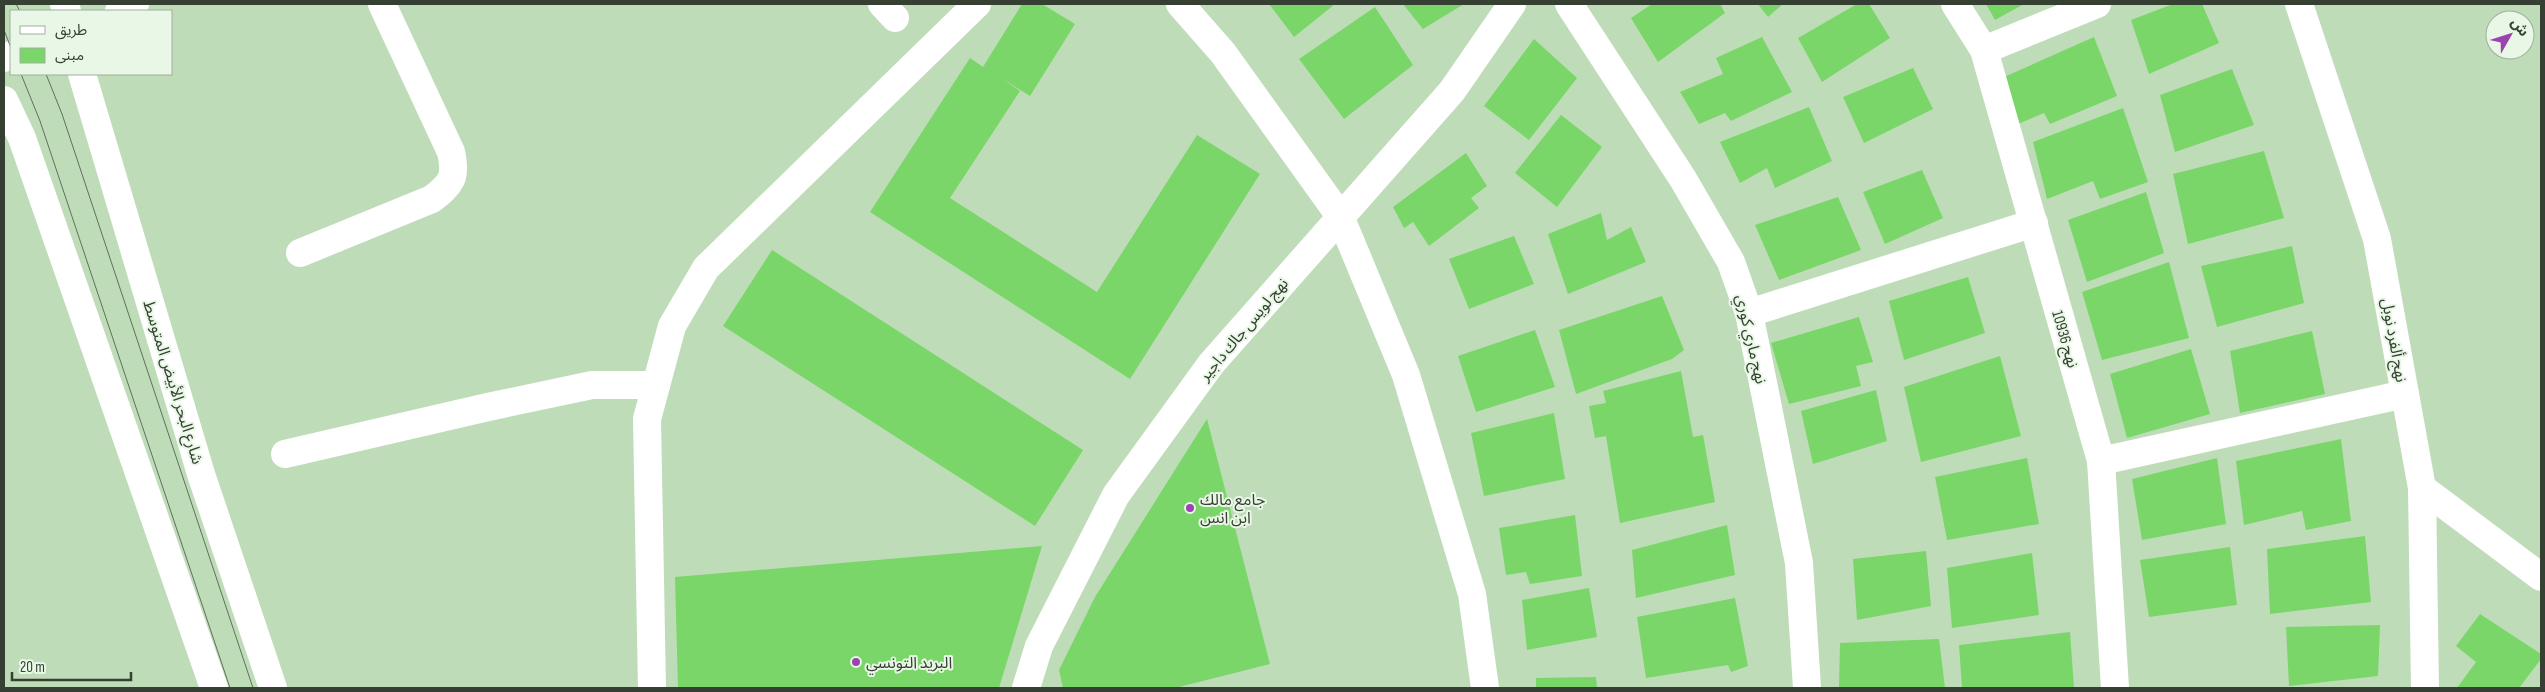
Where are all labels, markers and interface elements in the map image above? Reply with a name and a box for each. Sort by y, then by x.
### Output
legend [10,10,172,75]
north arrow [2485,10,2535,60]
text: ش [2507,14,2532,40]
text: طريق [55,21,87,40]
text: مبنى [55,46,84,65]
street label: نهج لويس جاك داجير [1195,275,1294,387]
street label: نهج ماري كوري [1729,293,1770,386]
street label: نهج ألفرد نوبل [2375,297,2411,384]
street label: شارع البحر الأبيض المتوسط [137,298,207,467]
street label: نهج 10936 [2045,308,2082,371]
place label: جامع مالك ابن انس [1200,491,1266,528]
marker: جامع مالك ابن انس [1184,502,1196,514]
scale bar [12,650,131,682]
place label: البريد التونسي [866,654,952,675]
marker: البريد التونسي [850,656,862,668]
text: 20 m [20,658,45,677]

